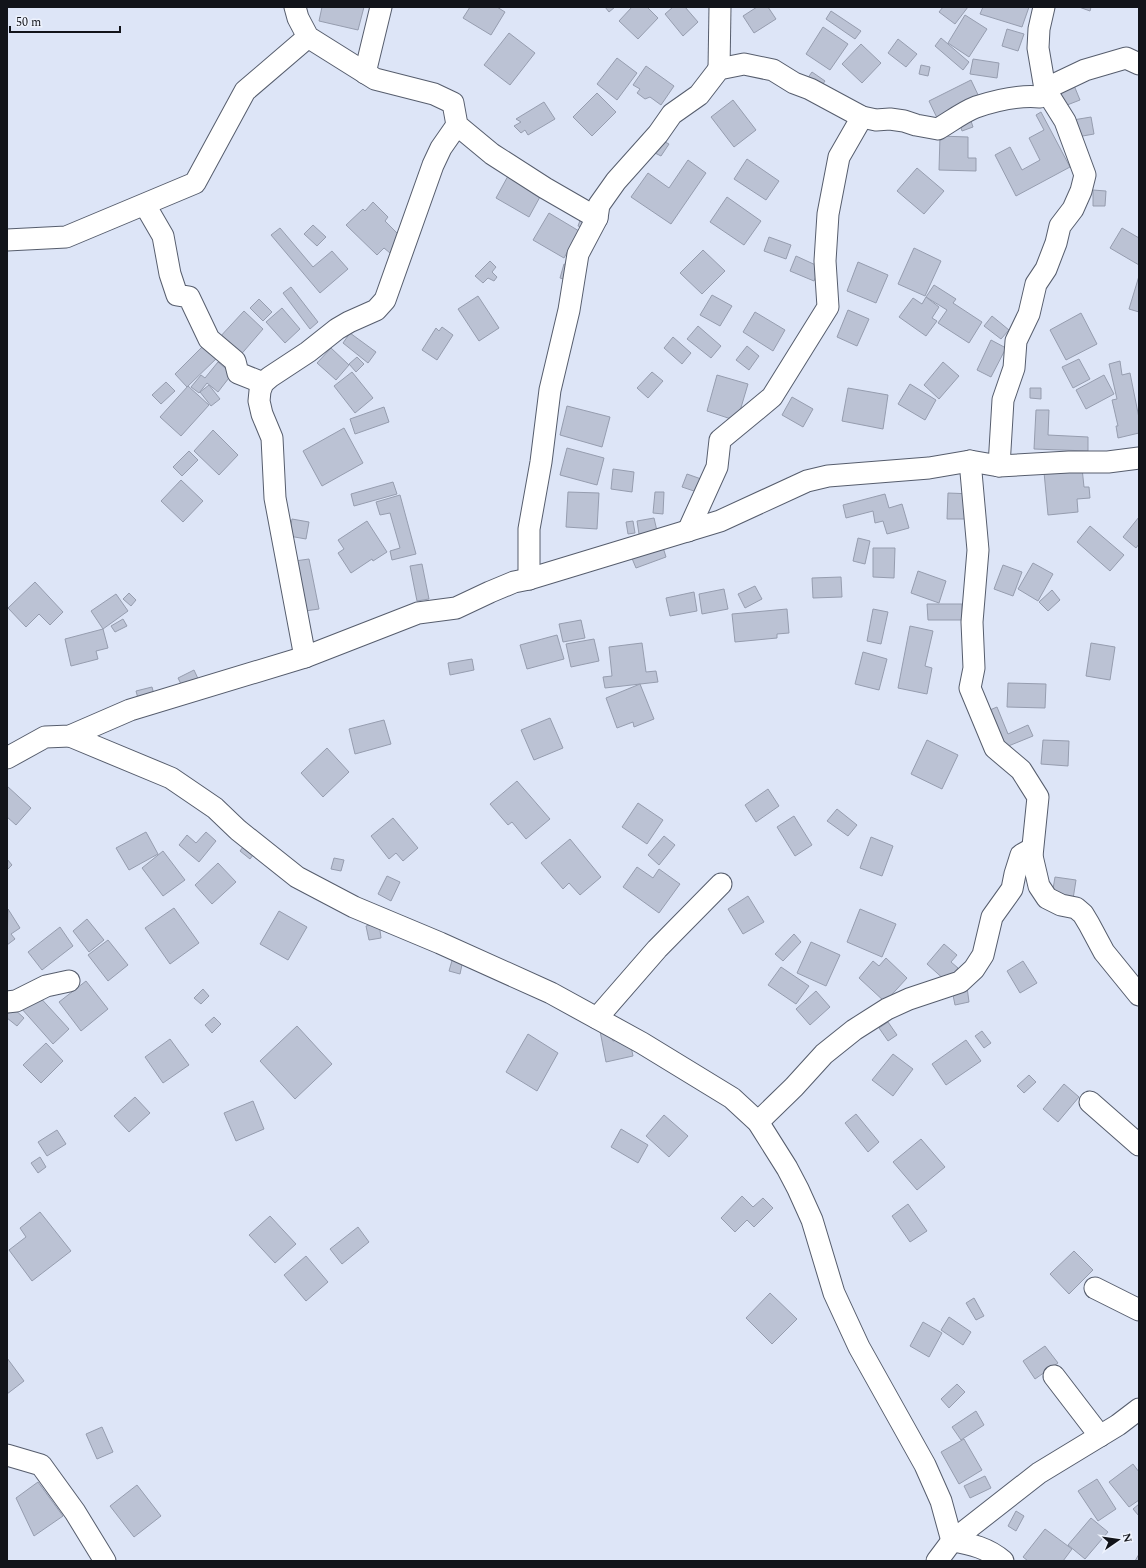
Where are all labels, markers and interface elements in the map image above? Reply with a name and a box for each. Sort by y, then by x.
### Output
scale bar [10,8,120,34]
text: 50 m [16,13,41,32]
north arrow [1098,1520,1138,1560]
text: N [1118,1532,1137,1544]

